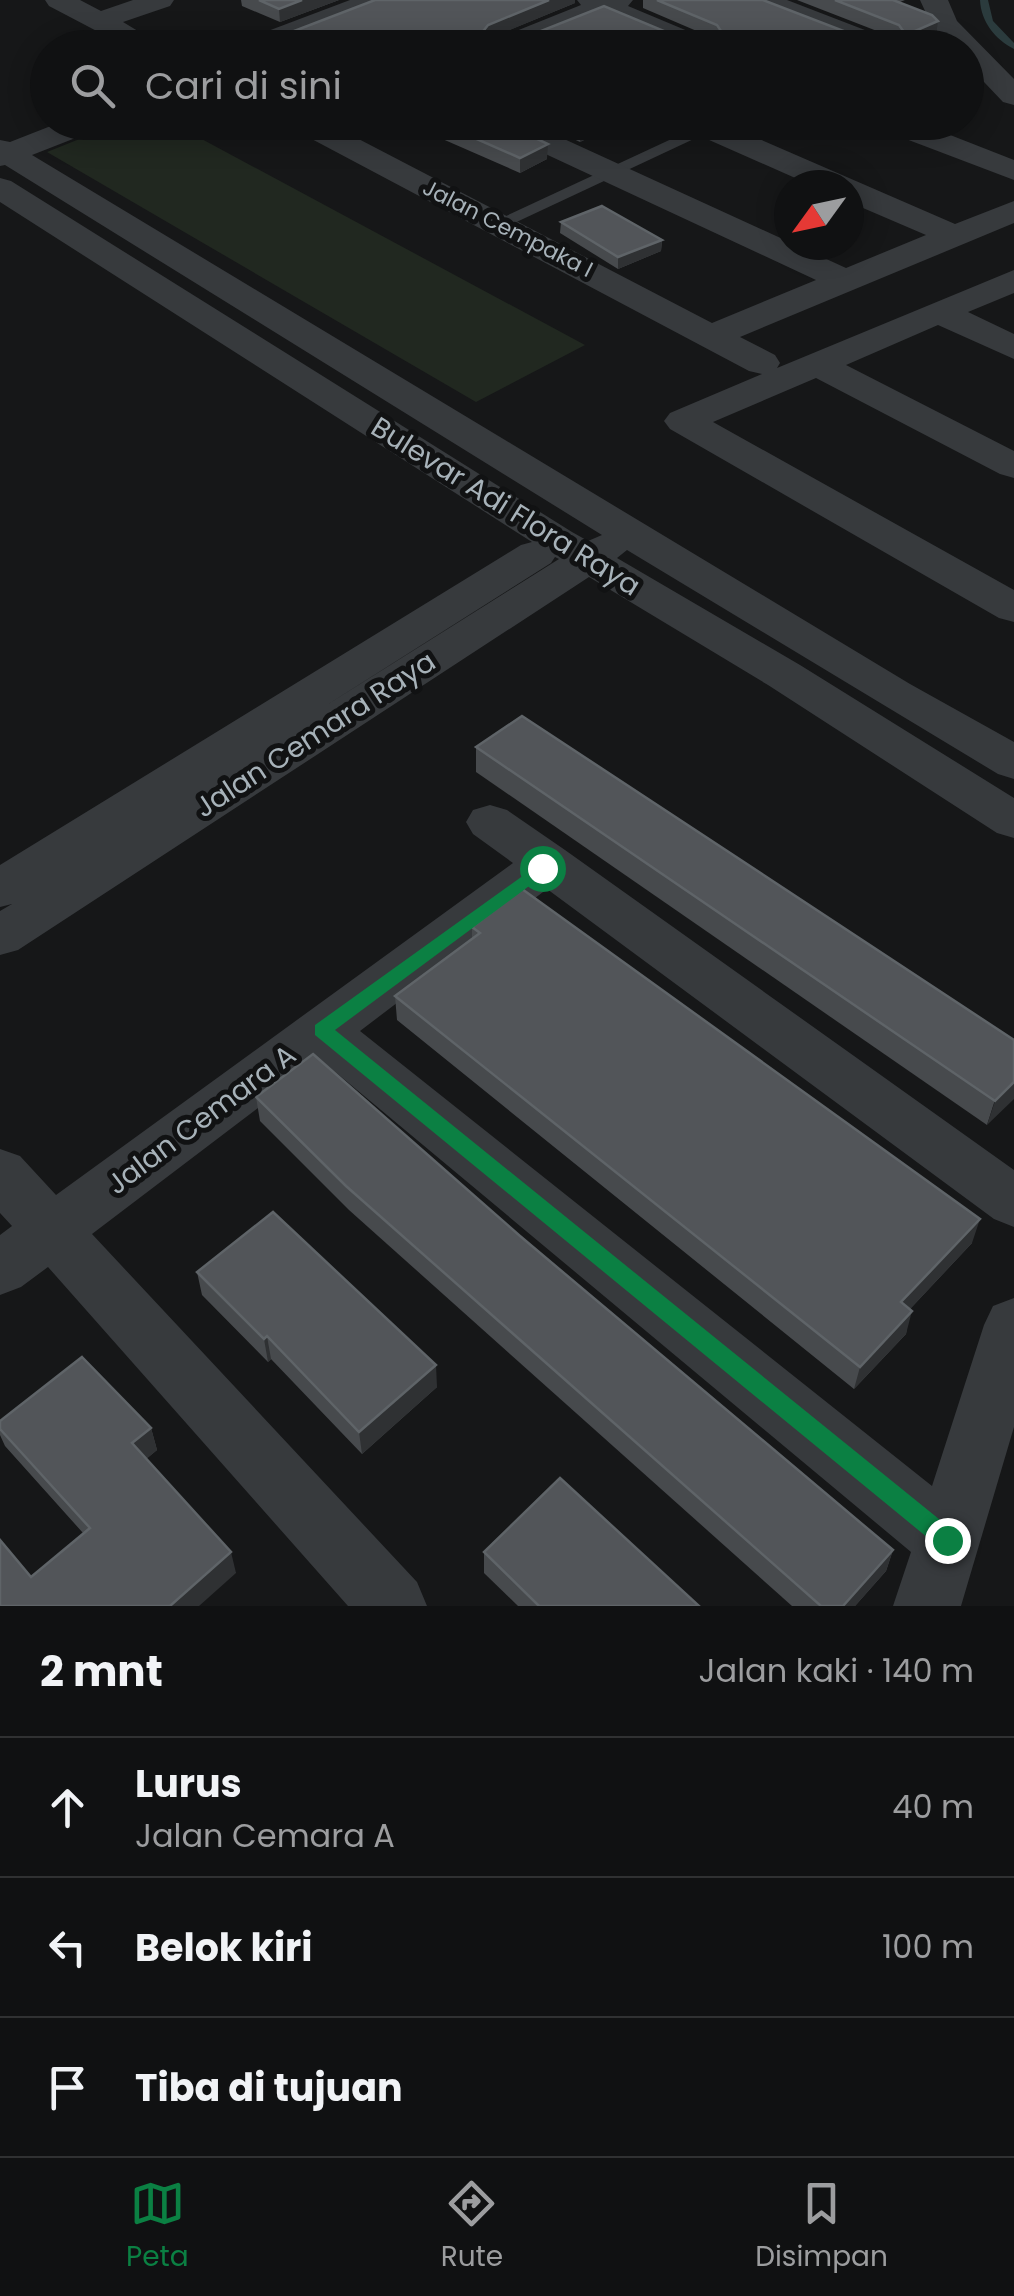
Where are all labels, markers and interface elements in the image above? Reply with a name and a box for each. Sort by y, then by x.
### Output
search box [30,30,984,140]
icon: search [65,58,120,113]
text: Cari di sini [145,59,342,112]
north arrow [774,170,864,260]
street label: Jalan Cempaka I [417,172,598,285]
street label: Bulevar Adi Flora Raya [364,408,648,605]
street label: Jalan Cemara Raya [188,642,443,827]
route start [520,846,566,892]
street label: Jalan Cemara A [99,1035,304,1203]
route end [925,1518,971,1564]
text: 2 mnt [40,1642,163,1701]
text: Jalan kaki · 140 m [699,1648,974,1693]
text: Lurus [135,1757,242,1810]
icon: ahead [40,1780,95,1835]
text: 40 m [892,1784,974,1829]
text: Jalan Cemara A [135,1813,395,1858]
icon: left [40,1920,95,1975]
text: Belok kiri [135,1921,313,1974]
text: 100 m [882,1924,974,1969]
icon: arrive [40,2060,95,2115]
text: Tiba di tujuan [135,2061,403,2114]
tab: Peta [126,2176,189,2278]
tab: Rute [441,2176,503,2278]
tab: Disimpan [755,2176,888,2278]

